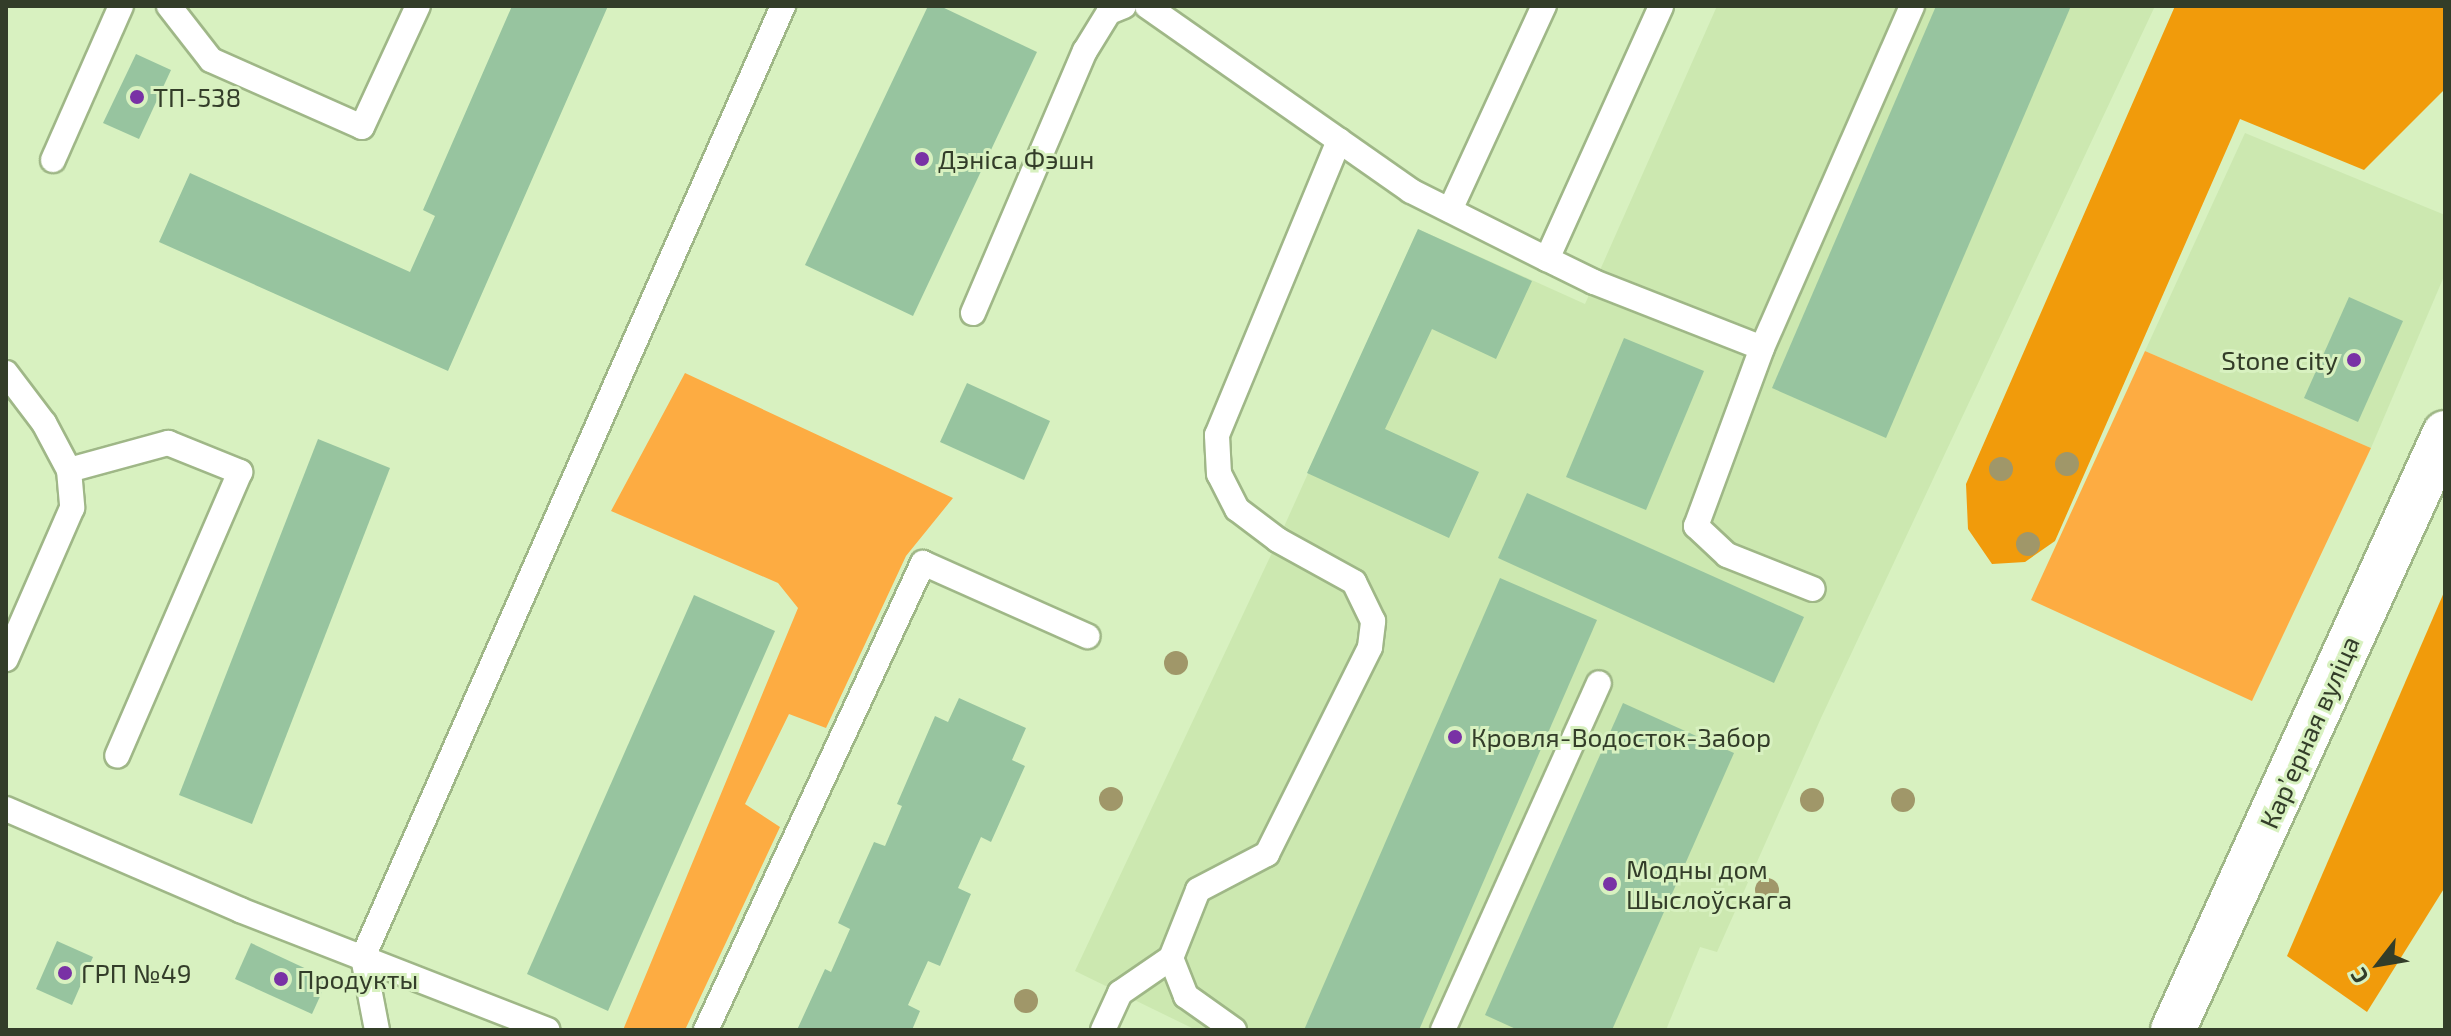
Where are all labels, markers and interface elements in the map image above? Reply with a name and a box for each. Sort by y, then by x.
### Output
place label: ТП-538 [153,81,241,113]
marker: ТП-538 [128,88,146,106]
place label: Дэніса Фэшн [938,143,1094,175]
marker: Дэніса Фэшн [913,150,931,168]
place label: Stone city [2221,344,2338,376]
marker: Stone city [2345,351,2363,369]
street label: Карʼерная вуліца [2253,631,2365,833]
place label: Кровля-Водосток-Забор [1471,721,1771,753]
marker: Кровля-Водосток-Забор [1446,728,1464,746]
place label: Модны дом Шыслоўскага [1626,853,1792,914]
marker: Модны дом Шыслоўскага [1601,875,1619,893]
north arrow [2339,924,2419,1004]
place label: ГРП №49 [81,957,192,989]
place label: Продукты [297,963,418,995]
marker: ГРП №49 [56,964,74,982]
text: С [2344,964,2373,989]
marker: Продукты [272,970,290,988]

